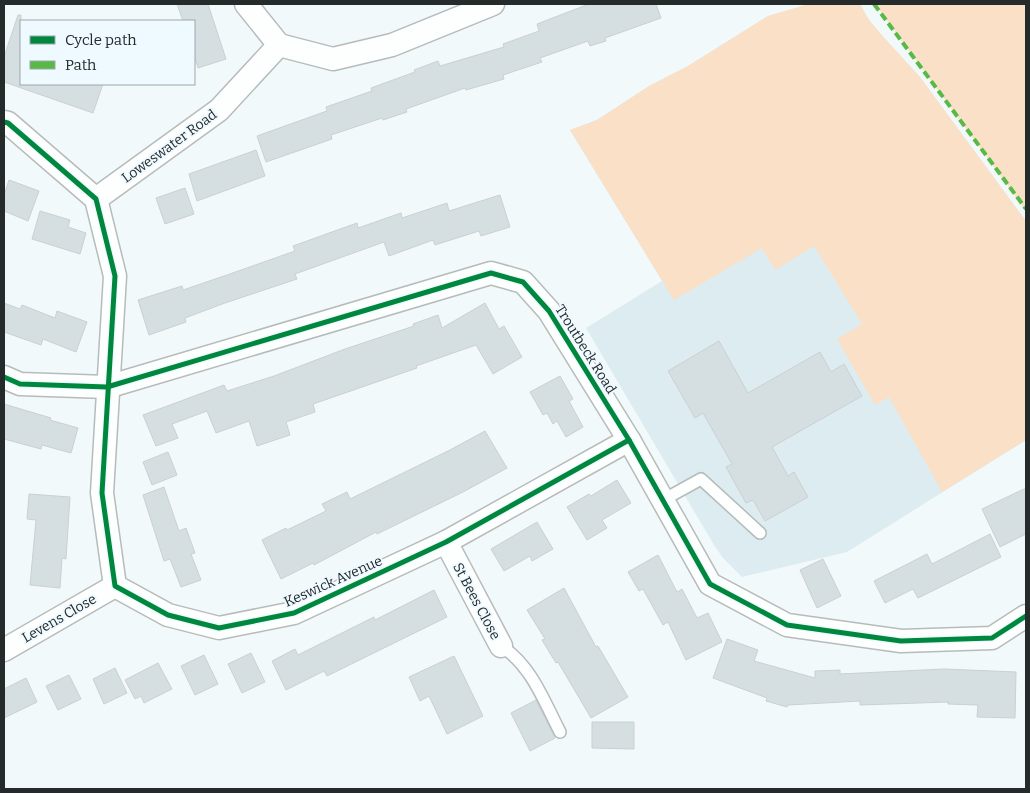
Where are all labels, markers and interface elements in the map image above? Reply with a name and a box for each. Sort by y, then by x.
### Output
legend [20,20,195,85]
text: Cycle path [65,31,137,49]
text: Path [65,56,97,74]
street label: Loweswater Road [118,106,220,187]
street label: Troutbeck Road [551,302,620,397]
street label: Keswick Avenue [282,552,385,611]
street label: St Bees Close [449,560,504,643]
street label: Levens Close [19,590,100,647]

